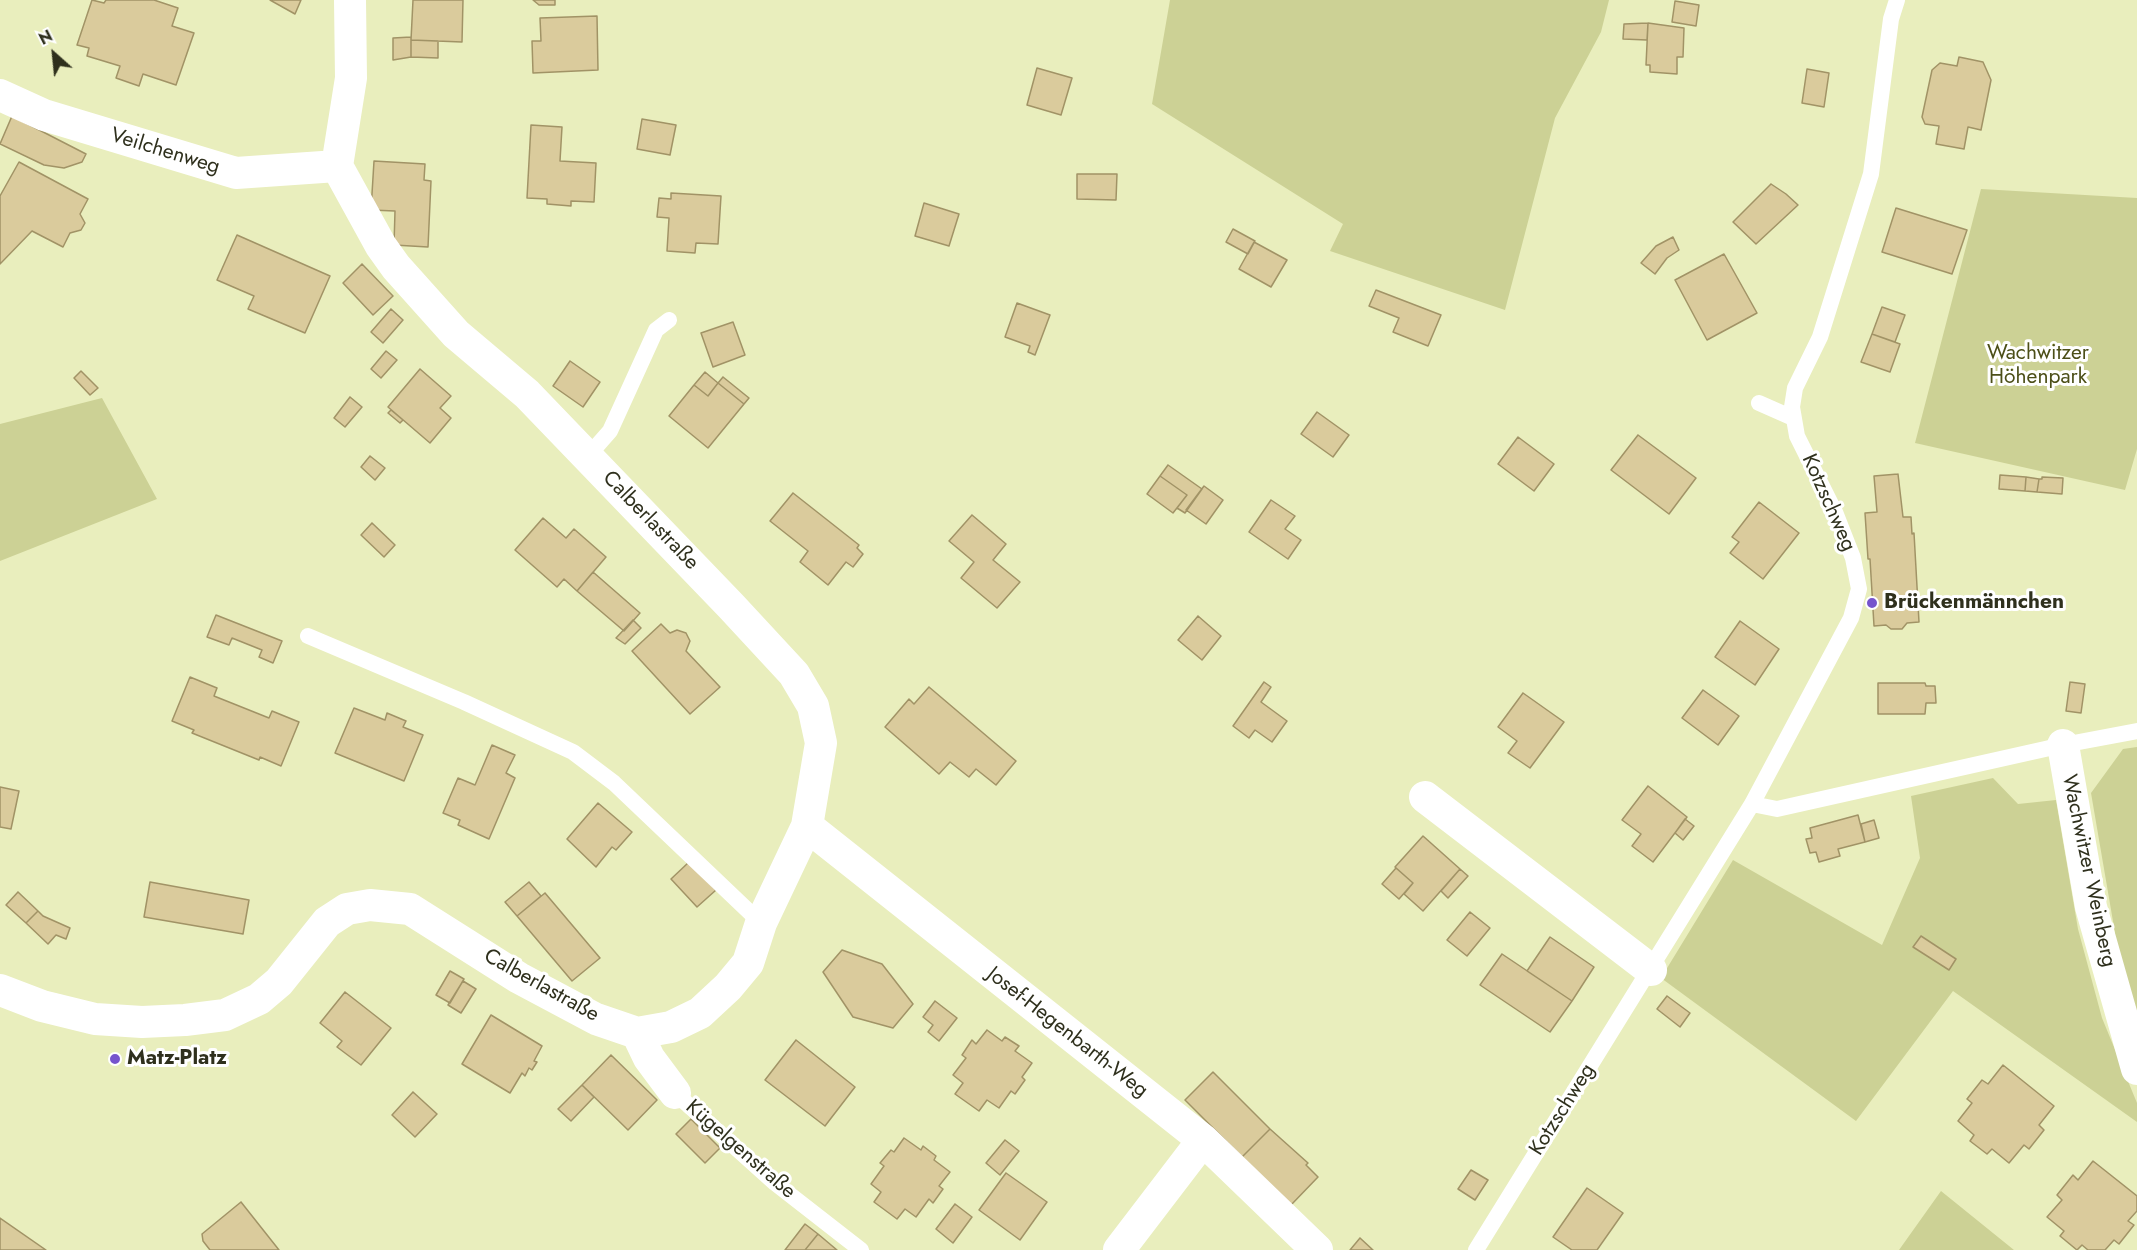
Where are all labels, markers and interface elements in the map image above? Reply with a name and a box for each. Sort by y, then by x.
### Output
north arrow [24,24,84,84]
text: N [35,24,56,51]
street label: Veilchenweg [107,123,223,181]
park label: Wachwitzer Höhenpark [1987,341,2089,391]
street label: Kotzschweg [1795,451,1861,555]
street label: Calberlastraße [597,466,703,576]
place label: Brückenmännchen [1884,590,2064,616]
marker: Brückenmännchen [1865,596,1879,610]
street label: Wachwitzer Weinberg [2055,772,2121,970]
street label: Calberlastraße [479,944,603,1028]
street label: Josef-Hegenbarth-Weg [981,962,1153,1104]
place label: Matz-Platz [127,1046,227,1072]
marker: Matz-Platz [108,1052,122,1066]
street label: Kotzschweg [1525,1059,1601,1161]
street label: Kügelgenstraße [680,1095,800,1205]

